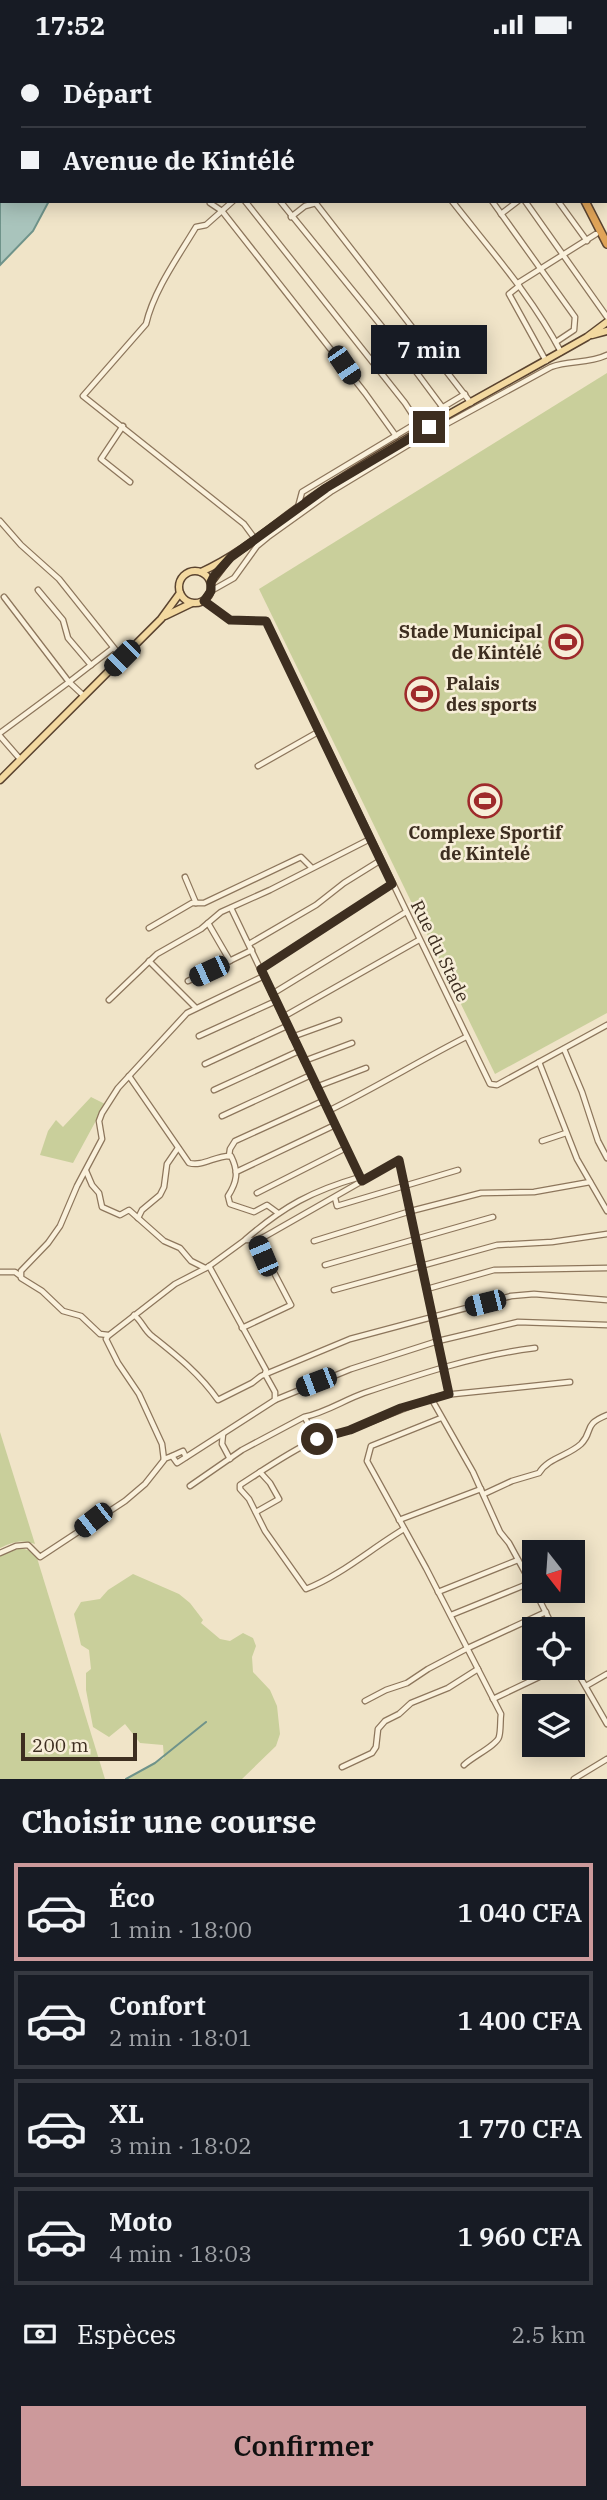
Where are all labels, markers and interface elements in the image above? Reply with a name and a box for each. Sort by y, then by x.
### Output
text: 17:52 [35,8,105,42]
text: Départ [63,76,152,110]
text: Avenue de Kintélé [63,143,295,177]
callout: 7 min [371,325,487,375]
text: 7 min [397,334,461,364]
car [324,342,365,388]
route end [413,411,445,443]
place label: Stade Municipal de Kintélé [399,620,542,664]
sports icon: Stade Municipal de Kintélé [547,623,585,661]
car [100,636,145,680]
place label: Palais des sports [446,672,537,716]
sports icon: Palais des sports [403,675,441,713]
sports icon: Complexe Sportif de Kintelé [466,782,504,820]
place label: Complexe Sportif de Kintelé [408,821,564,865]
street label: Rue du Stade [406,896,475,1006]
car [186,953,233,989]
car [246,1233,281,1279]
car [463,1288,508,1318]
car [293,1365,340,1399]
route start [301,1423,333,1455]
car [70,1499,117,1541]
north arrow [522,1540,584,1603]
map controls [522,1540,585,1757]
button: locate [522,1617,585,1680]
button: layers [522,1694,585,1757]
scale bar [21,1730,136,1762]
text: 200 m [32,1733,89,1757]
text: Choisir une course [21,1800,317,1842]
text: Éco [109,1880,155,1914]
icon: car [25,1881,88,1944]
text: 1 040 CFA [457,1895,582,1929]
text: 1 min · 18:00 [109,1914,252,1944]
text: Confort [109,1988,206,2022]
icon: car [25,1989,88,2052]
text: 1 400 CFA [457,2003,582,2037]
text: 2 min · 18:01 [109,2022,252,2052]
text: XL [109,2096,144,2130]
icon: car [25,2097,88,2160]
text: 1 770 CFA [457,2111,582,2145]
text: 3 min · 18:02 [109,2130,252,2160]
text: Moto [109,2204,172,2238]
icon: car [25,2205,88,2268]
text: 1 960 CFA [457,2219,582,2253]
text: 4 min · 18:03 [109,2238,252,2268]
icon: cash [21,2315,59,2353]
text: Espèces [77,2317,176,2351]
text: 2.5 km [512,2319,586,2349]
button: Confirmer [21,2406,586,2486]

